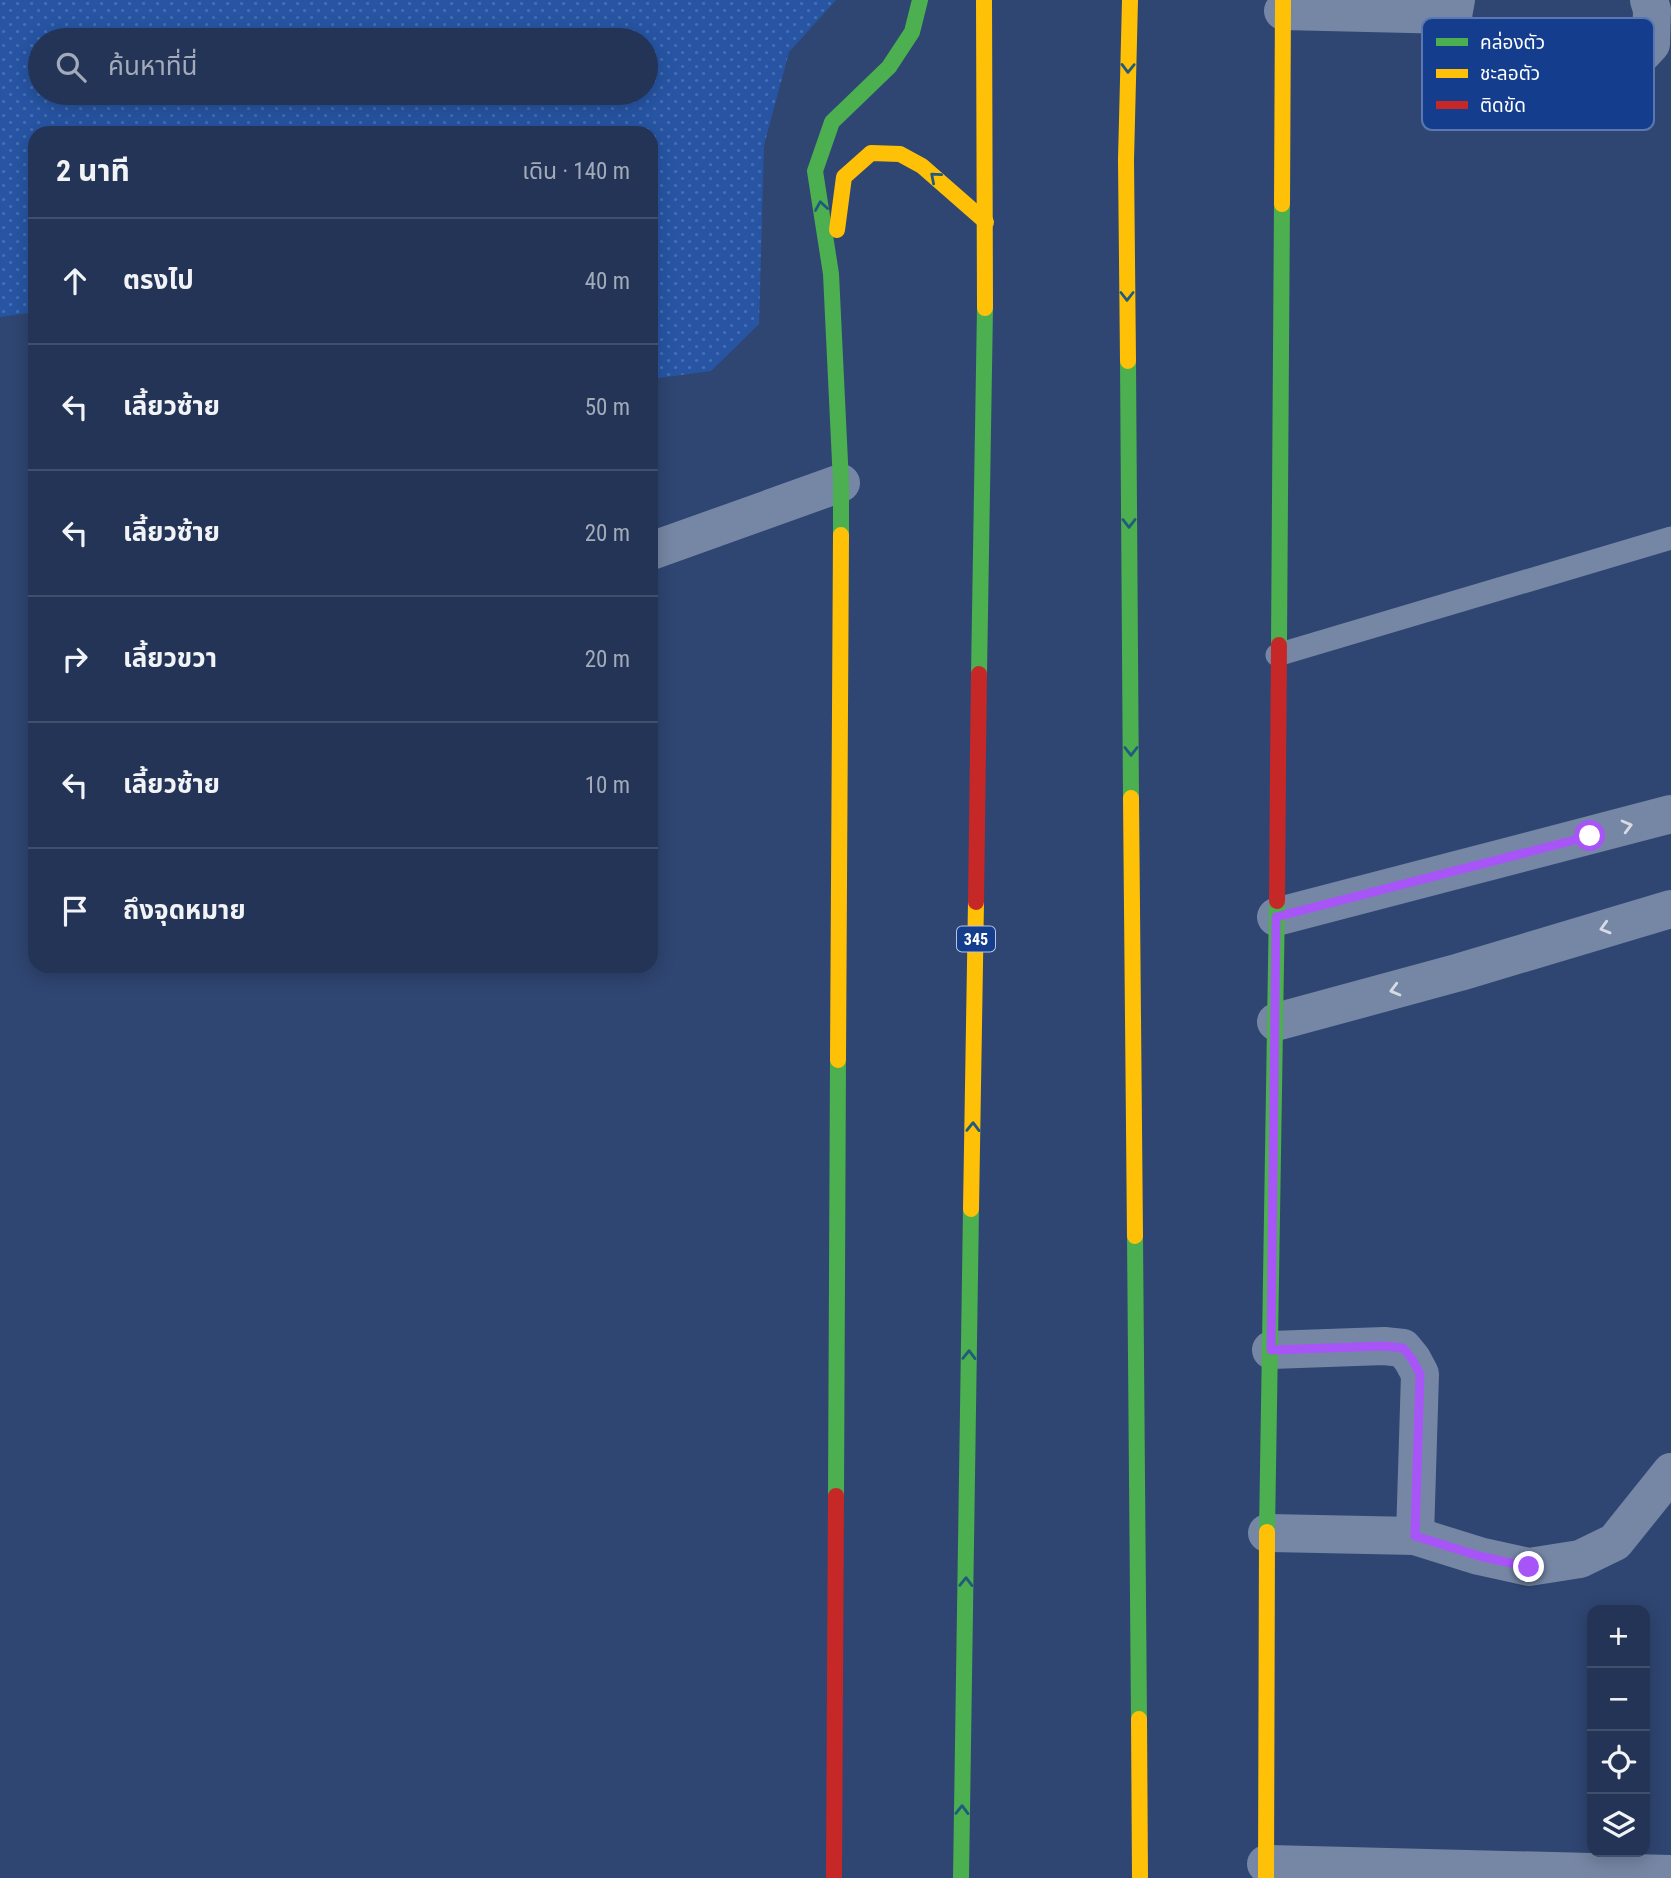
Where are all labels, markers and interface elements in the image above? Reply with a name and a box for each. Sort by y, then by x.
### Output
legend [1422,18,1654,130]
search box [28,28,658,105]
text: คล่องตัว [1480,31,1545,54]
icon: search [52,48,90,86]
text: ค้นหาที่นี่ [108,51,198,81]
text: ชะลอตัว [1480,62,1540,85]
one-way arrow [1120,63,1136,74]
text: ติดขัด [1480,94,1526,117]
text: 2 นาที [56,153,130,188]
text: เดิน · 140 m [522,158,630,185]
one-way arrow [930,173,943,185]
one-way arrow [814,201,829,212]
icon: ahead [56,262,94,300]
text: ตรงไป [123,265,194,295]
text: 40 m [585,268,630,295]
one-way arrow [1119,291,1135,301]
icon: left [56,388,94,426]
text: เลี้ยวซ้าย [123,391,220,421]
text: 50 m [585,394,630,421]
icon: left [56,514,94,552]
text: เลี้ยวซ้าย [123,517,220,547]
one-way arrow [1121,518,1137,529]
text: 20 m [585,520,630,547]
icon: right [56,640,94,678]
text: เลี้ยวขวา [123,643,217,673]
text: 20 m [585,646,630,673]
one-way arrow [1123,746,1139,756]
icon: left [56,766,94,804]
text: เลี้ยวซ้าย [123,769,220,799]
text: 10 m [585,772,630,799]
route start [1574,820,1605,851]
one-way arrow [1621,820,1633,835]
icon: arrive [56,892,94,930]
text: ถึงจุดหมาย [123,895,246,925]
one-way arrow [1600,919,1612,934]
road number: 345 [957,926,995,951]
one-way arrow [1389,982,1401,996]
one-way arrow [965,1122,981,1132]
one-way arrow [961,1349,977,1360]
route end [1513,1551,1544,1582]
one-way arrow [958,1577,974,1587]
map controls [1587,1605,1650,1857]
button: + [1587,1605,1650,1668]
button: − [1587,1668,1650,1731]
button: locate [1587,1731,1650,1794]
button: layers [1587,1794,1650,1857]
one-way arrow [955,1804,970,1815]

